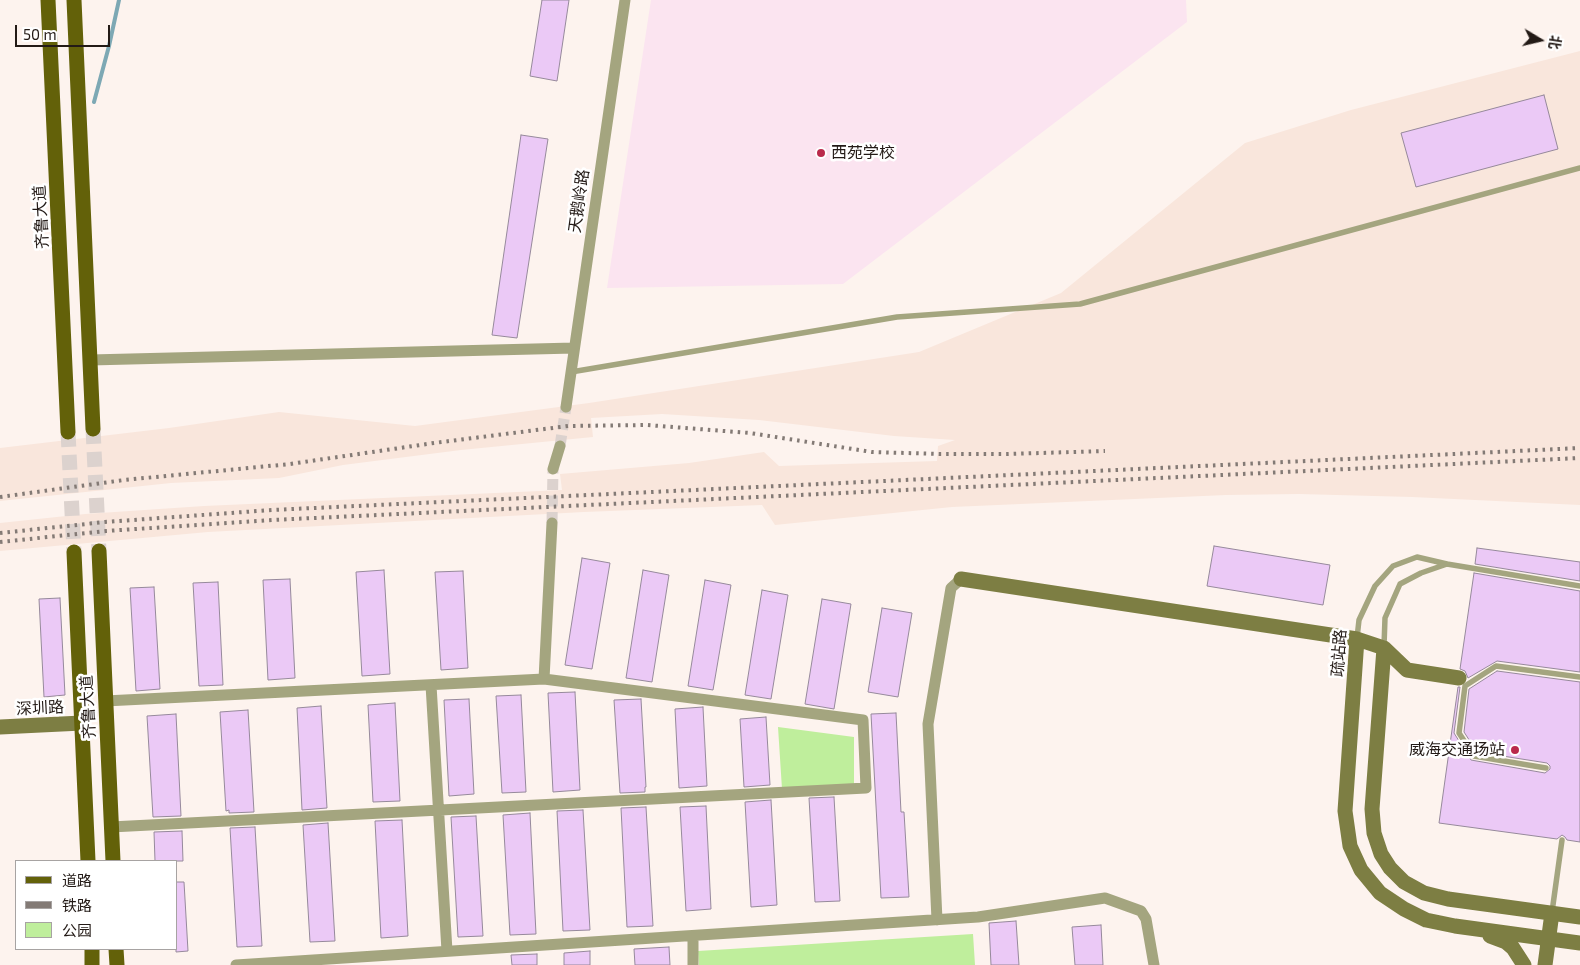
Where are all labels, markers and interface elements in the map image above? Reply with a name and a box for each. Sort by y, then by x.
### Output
scale bar [18,15,112,47]
north arrow [1515,15,1565,65]
text: 50 m [23,25,57,43]
text: 北 [1546,34,1565,51]
place label: 西苑学校 [831,143,895,163]
marker: 西苑学校 [815,147,827,159]
street label: 天鹅岭路 [565,168,593,234]
street label: 齐鲁大道 [30,185,52,249]
street label: 疏站路 [1328,628,1350,678]
street label: 齐鲁大道 [77,675,99,739]
street label: 深圳路 [16,697,64,719]
place label: 威海交通场站 [1409,740,1505,760]
marker: 威海交通场站 [1509,744,1521,756]
legend [15,860,178,950]
text: 道路 [62,871,92,889]
text: 铁路 [62,896,92,914]
text: 公园 [62,921,92,939]

